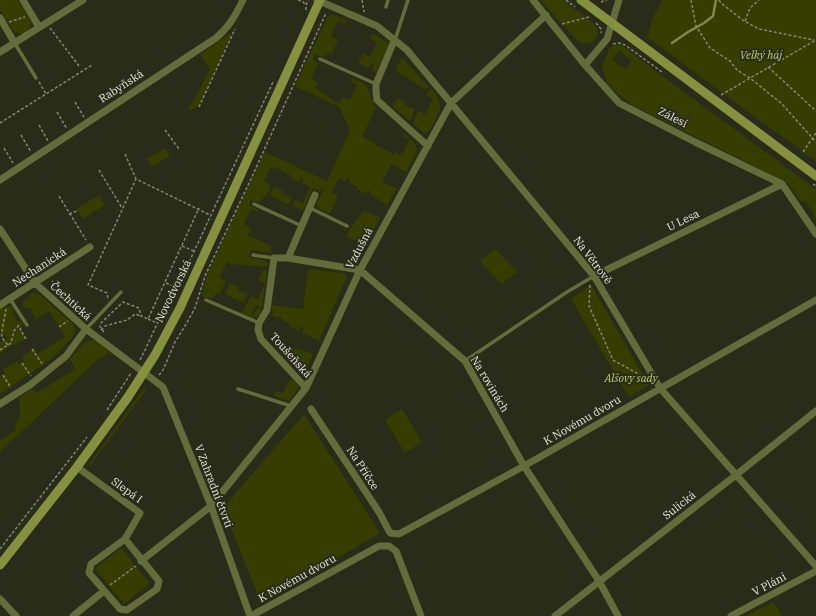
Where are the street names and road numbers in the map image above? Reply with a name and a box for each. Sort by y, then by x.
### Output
street label: Rabyňská [96,66,146,106]
street label: Zálesí [656,104,690,131]
street label: U Lesa [664,206,702,234]
street label: Vzdušná [342,225,376,271]
street label: Na Větrově [571,233,616,287]
street label: Nechanická [9,244,69,290]
street label: Novodvorská [152,257,194,325]
street label: Čechtická [47,279,95,323]
street label: Toušeňská [267,330,315,380]
street label: Na rovinách [468,353,512,415]
street label: K Novému dvoru [541,392,623,448]
street label: V Zahradní čtvrti [192,442,237,530]
street label: Na Příčce [344,444,382,493]
street label: Slepá I [109,474,145,506]
street label: Sulická [660,488,698,522]
street label: K Novému dvoru [256,551,339,605]
street label: V Pláni [750,569,789,599]

